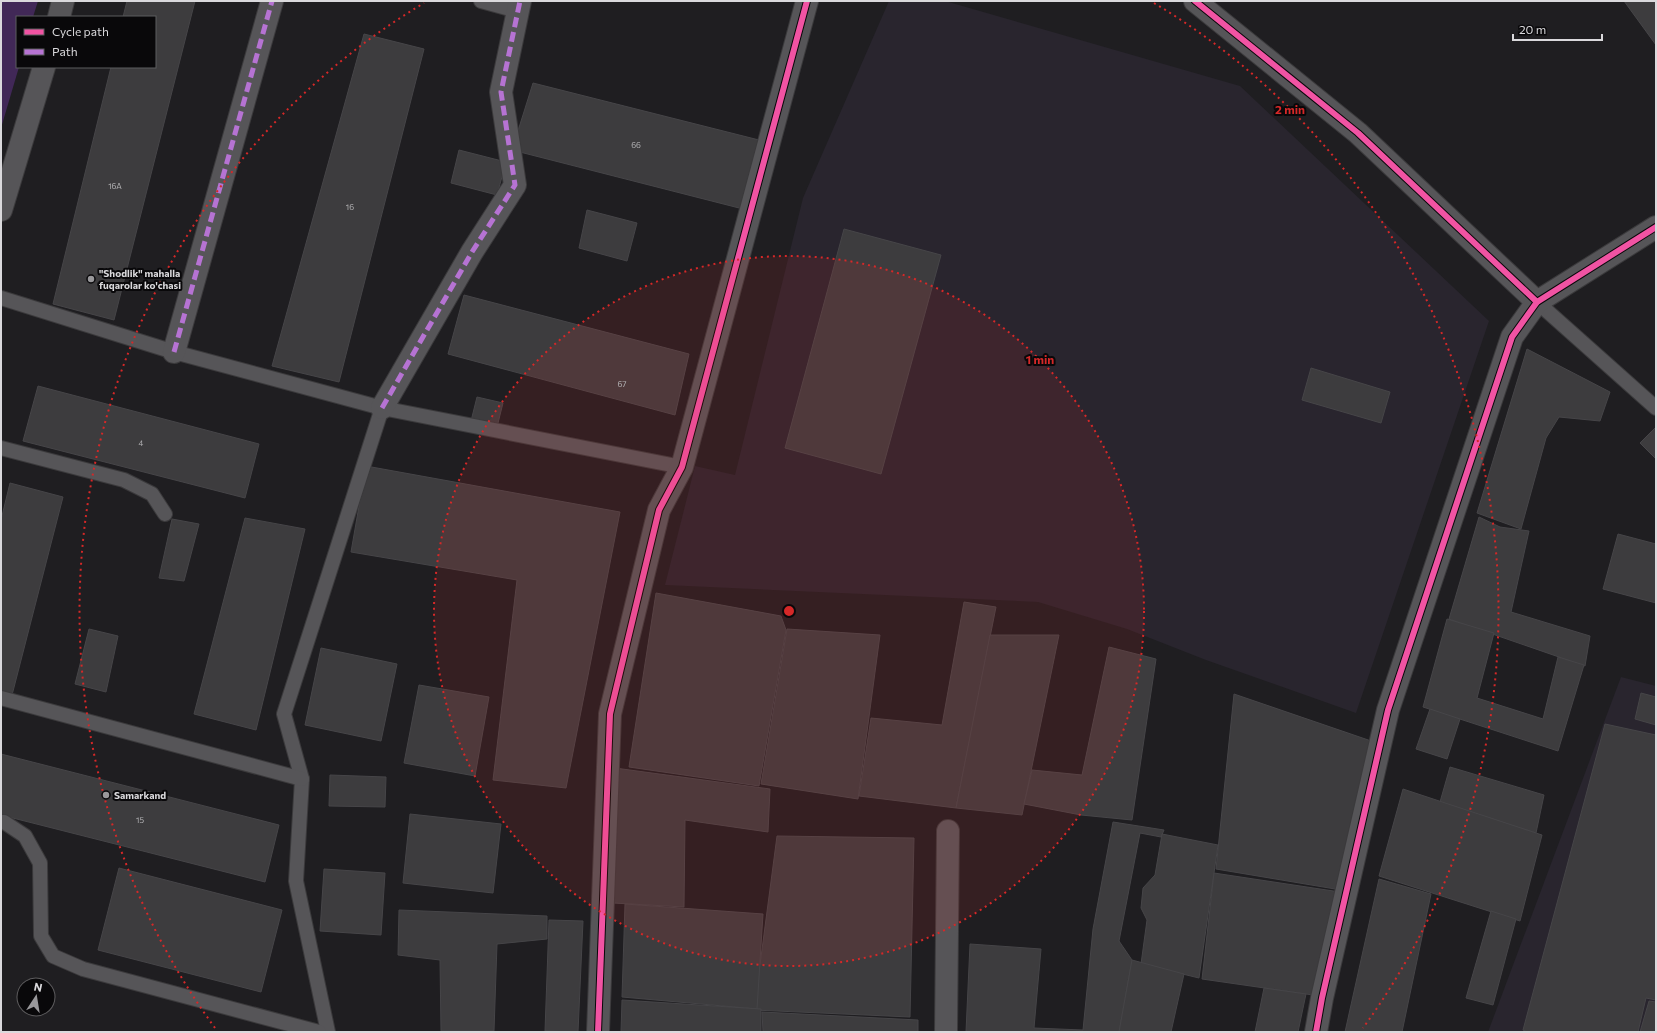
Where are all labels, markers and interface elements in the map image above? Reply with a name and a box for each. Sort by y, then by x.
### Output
legend [16,16,156,68]
scale bar [1513,16,1602,42]
text: 20 m [1519,22,1546,36]
text: Cycle path [52,24,109,38]
text: Path [52,44,78,58]
text: 2 min [1275,102,1305,116]
house number: 66 [631,140,641,150]
house number: 16A [108,181,122,191]
house number: 16 [346,202,354,212]
place label: "Shodlik" mahalla fuqarolar ko'chasi [99,267,181,291]
marker: "Shodlik" mahalla fuqarolar ko'chasi [86,274,96,284]
text: 1 min [1026,352,1054,366]
house number: 67 [617,379,627,389]
house number: 4 [139,438,144,448]
centre of rings [782,604,796,618]
place label: Samarkand [114,789,166,801]
marker: Samarkand [101,790,111,800]
house number: 15 [136,815,144,825]
north arrow [16,977,56,1017]
text: N [33,980,44,994]

